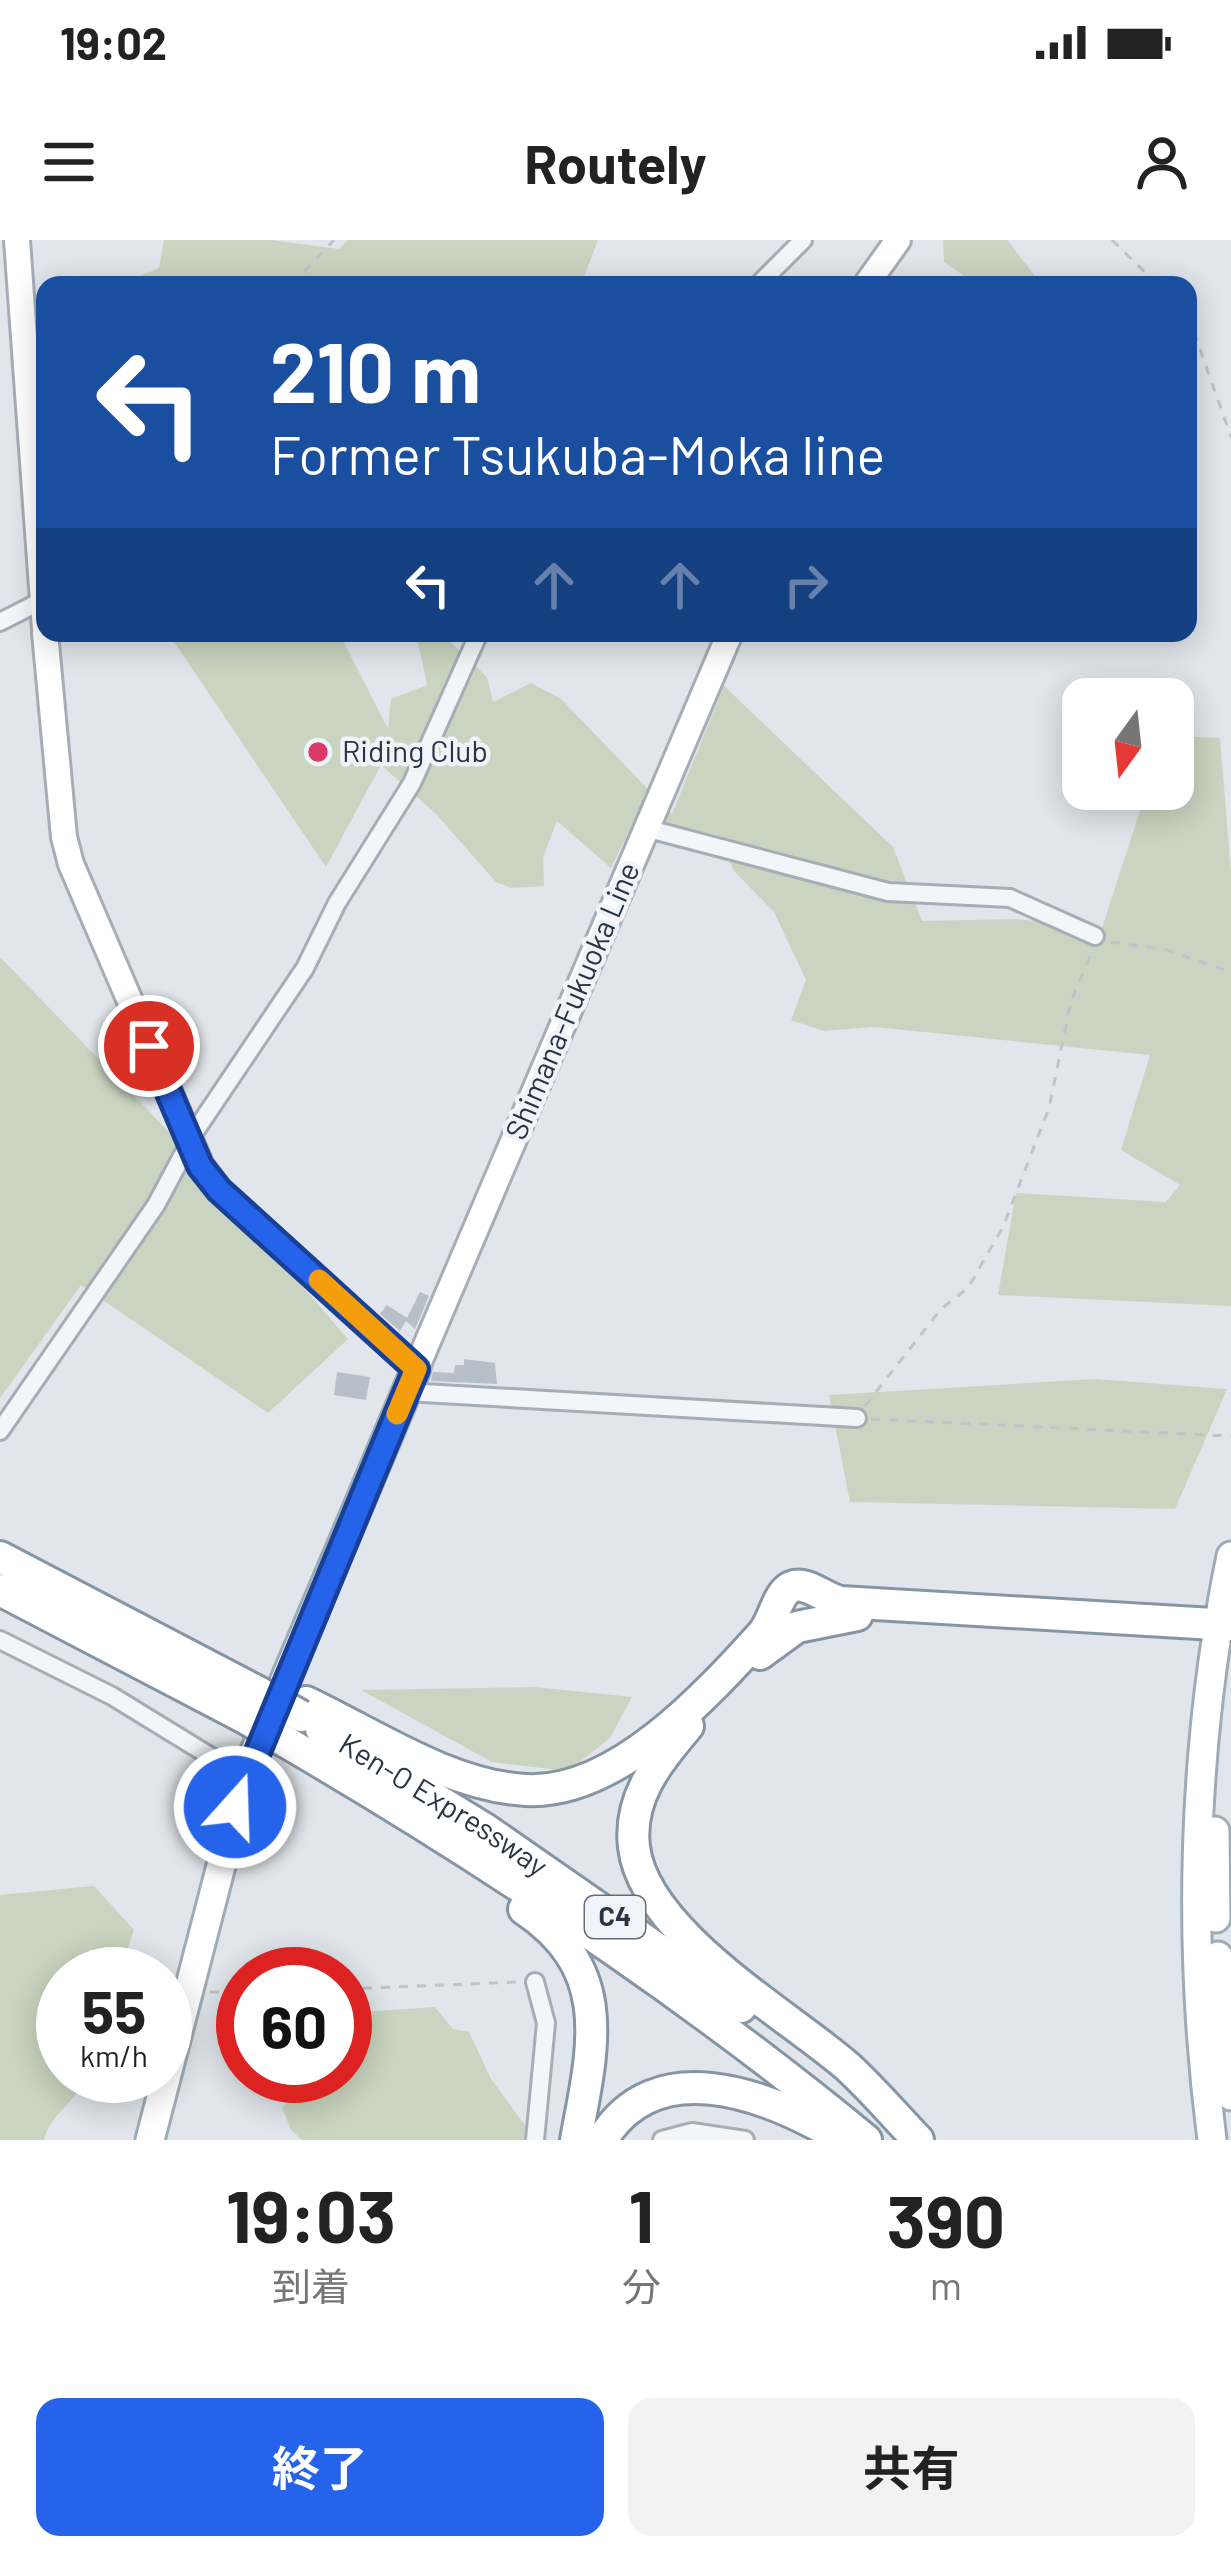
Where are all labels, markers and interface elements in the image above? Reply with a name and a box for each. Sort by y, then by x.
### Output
text: 19:02 [60,15,167,69]
icon: menu [36,129,102,195]
icon: person [1129,129,1195,195]
text: Routely [524,130,707,195]
text: 210 m [270,319,481,420]
icon: left [72,324,228,480]
text: Former Tsukuba-Moka line [270,421,885,486]
icon: left [395,552,461,618]
icon: ahead [521,552,587,618]
icon: ahead [647,552,713,618]
icon: right [773,552,839,618]
north arrow [1062,678,1194,810]
map controls [1062,678,1194,810]
place label: Riding Club [342,732,488,768]
marker: Riding Club [305,739,331,765]
street label: Shimana-Fukuoka Line [496,856,646,1144]
pin [98,995,200,1097]
icon: arrive [116,1013,182,1079]
street label: Ken-O Expressway [333,1724,555,1883]
position arrow [172,1744,298,1870]
road number: C4 [585,1896,645,1938]
speed limit sign: 60 [216,1947,372,2103]
text: 55 [82,1974,146,2046]
text: km/h [80,2037,148,2073]
text: 19:03 [226,2171,396,2257]
text: 1 [629,2171,654,2257]
text: 390 [887,2176,1005,2262]
text: m [930,2261,962,2308]
text: 到着 [272,2262,350,2309]
text: 分 [622,2262,661,2309]
button: 終了 [36,2398,604,2536]
button: 共有 [628,2398,1195,2536]

